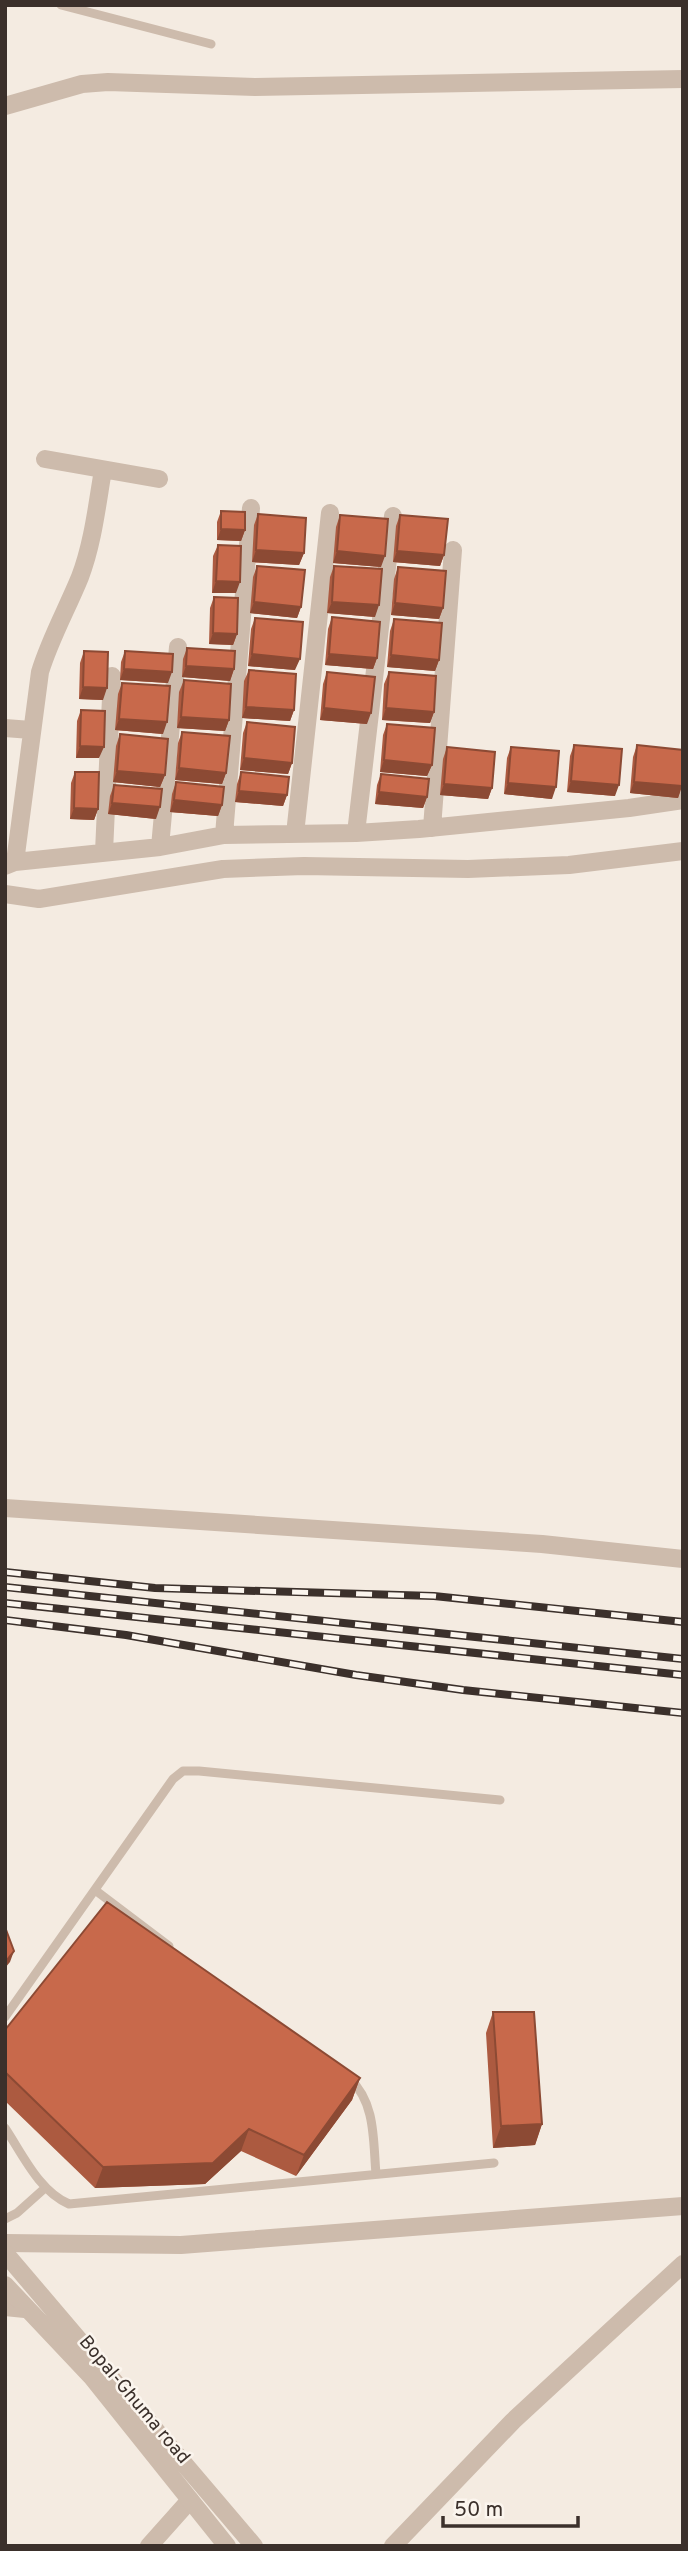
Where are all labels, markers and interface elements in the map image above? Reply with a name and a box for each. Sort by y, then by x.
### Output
street label: Bopal-Ghuma road [73,2331,195,2469]
scale bar [443,2484,578,2528]
text: 50 m [454,2497,503,2524]

